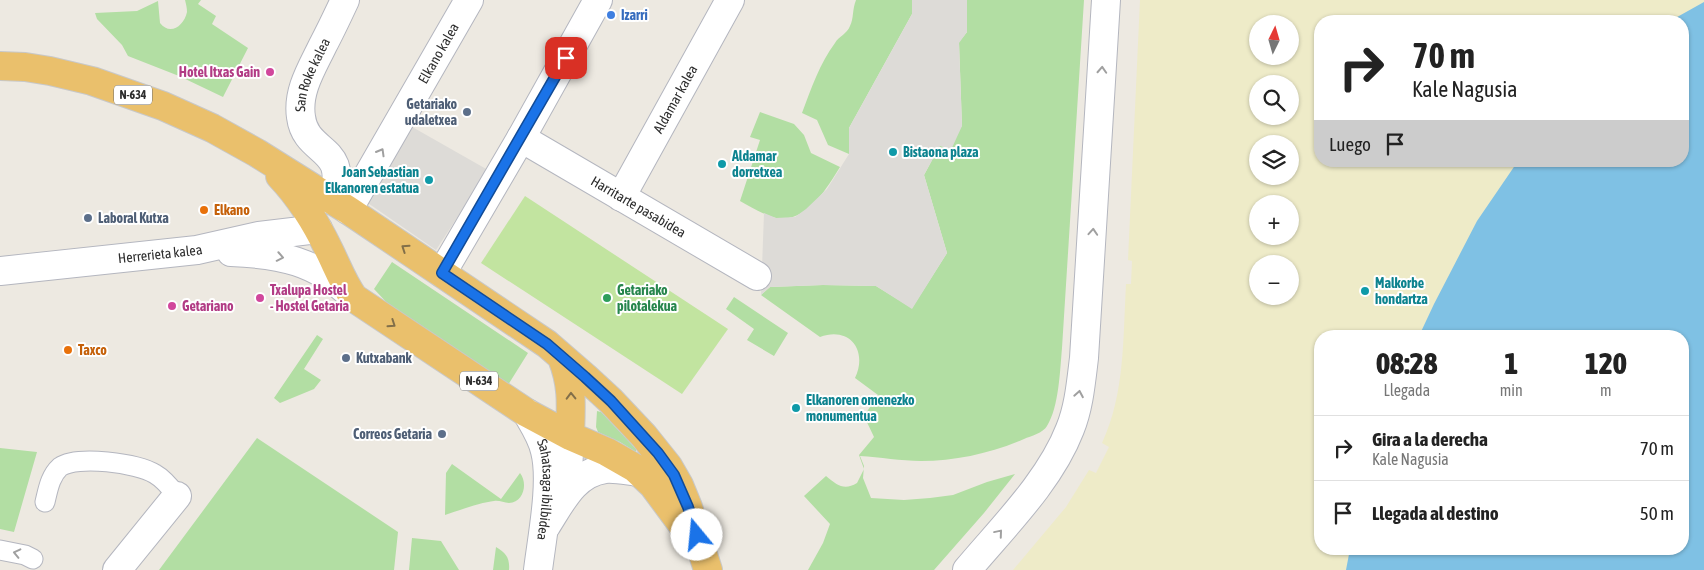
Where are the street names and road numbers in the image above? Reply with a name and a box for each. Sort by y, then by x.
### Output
street label: Elkano kalea [415,20,462,86]
street label: San Roke kalea [292,35,333,112]
street label: Aldamar kalea [650,62,700,136]
road number: N-634 [114,86,152,104]
street label: Harritarte pasabidea [588,173,689,241]
street label: Herrerieta kalea [117,241,204,266]
road number: N-634 [460,372,498,391]
street label: Sahatsaga ibilbidea [534,437,556,541]

